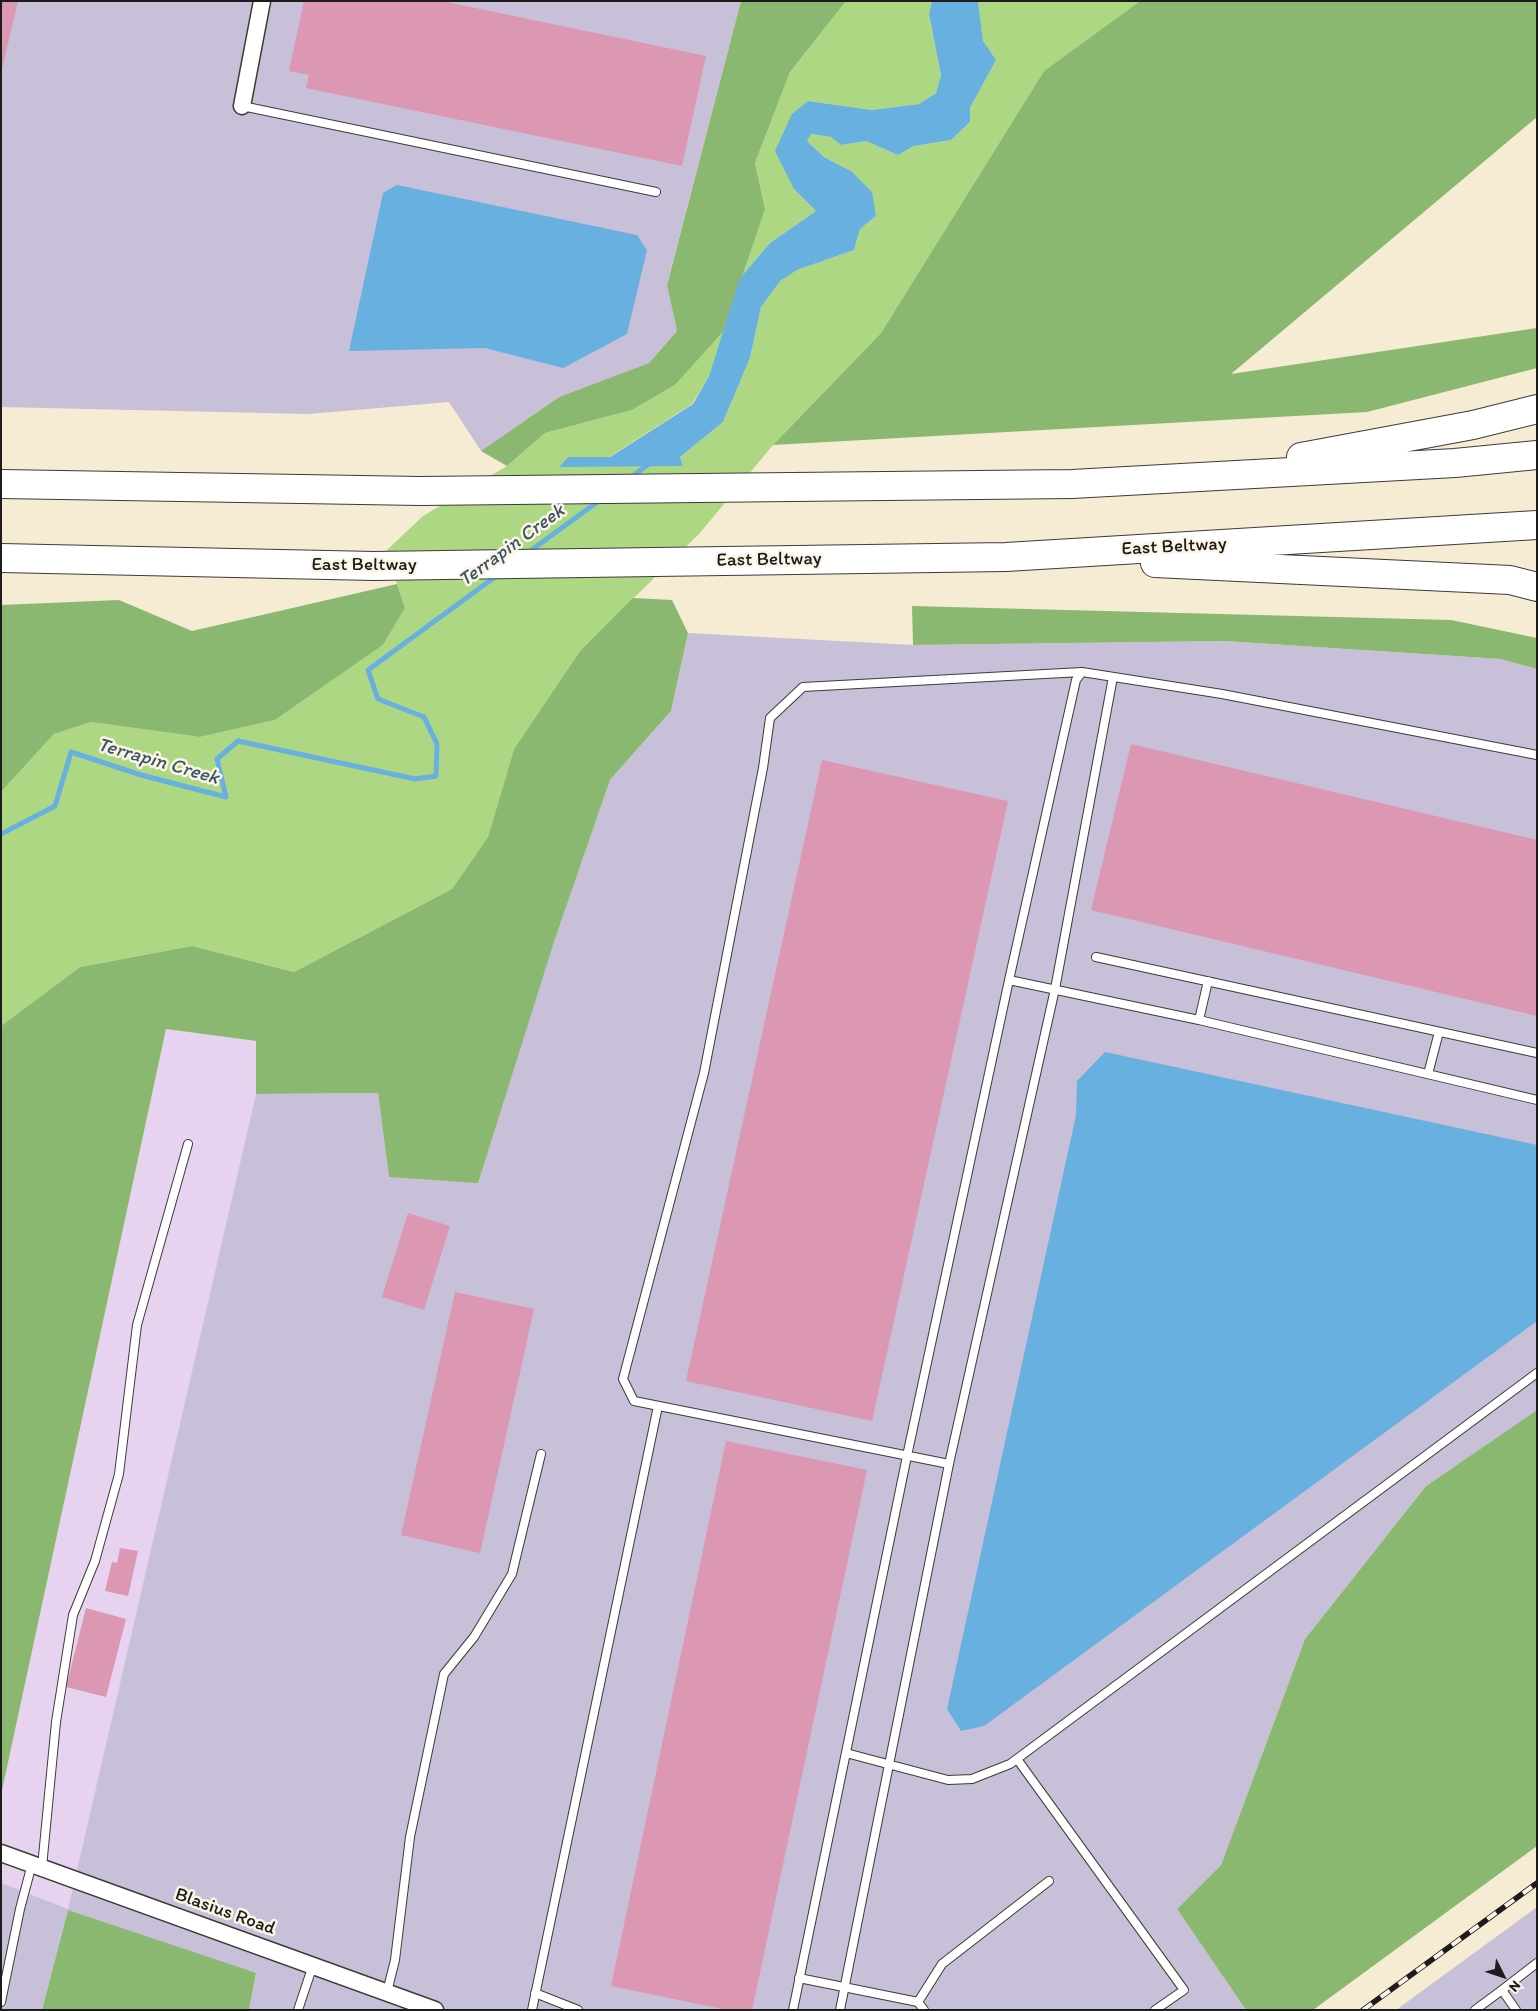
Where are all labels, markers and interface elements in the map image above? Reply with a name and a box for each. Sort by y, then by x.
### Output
water label: Terrapin Creek [454,499,570,593]
street label: East Beltway [1121,533,1227,561]
street label: East Beltway [716,548,822,572]
street label: East Beltway [311,554,417,576]
water label: Terrapin Creek [94,733,222,791]
street label: Blasius Road [172,1883,278,1941]
north arrow [1478,1951,1528,2001]
text: N [1505,1977,1524,1995]

